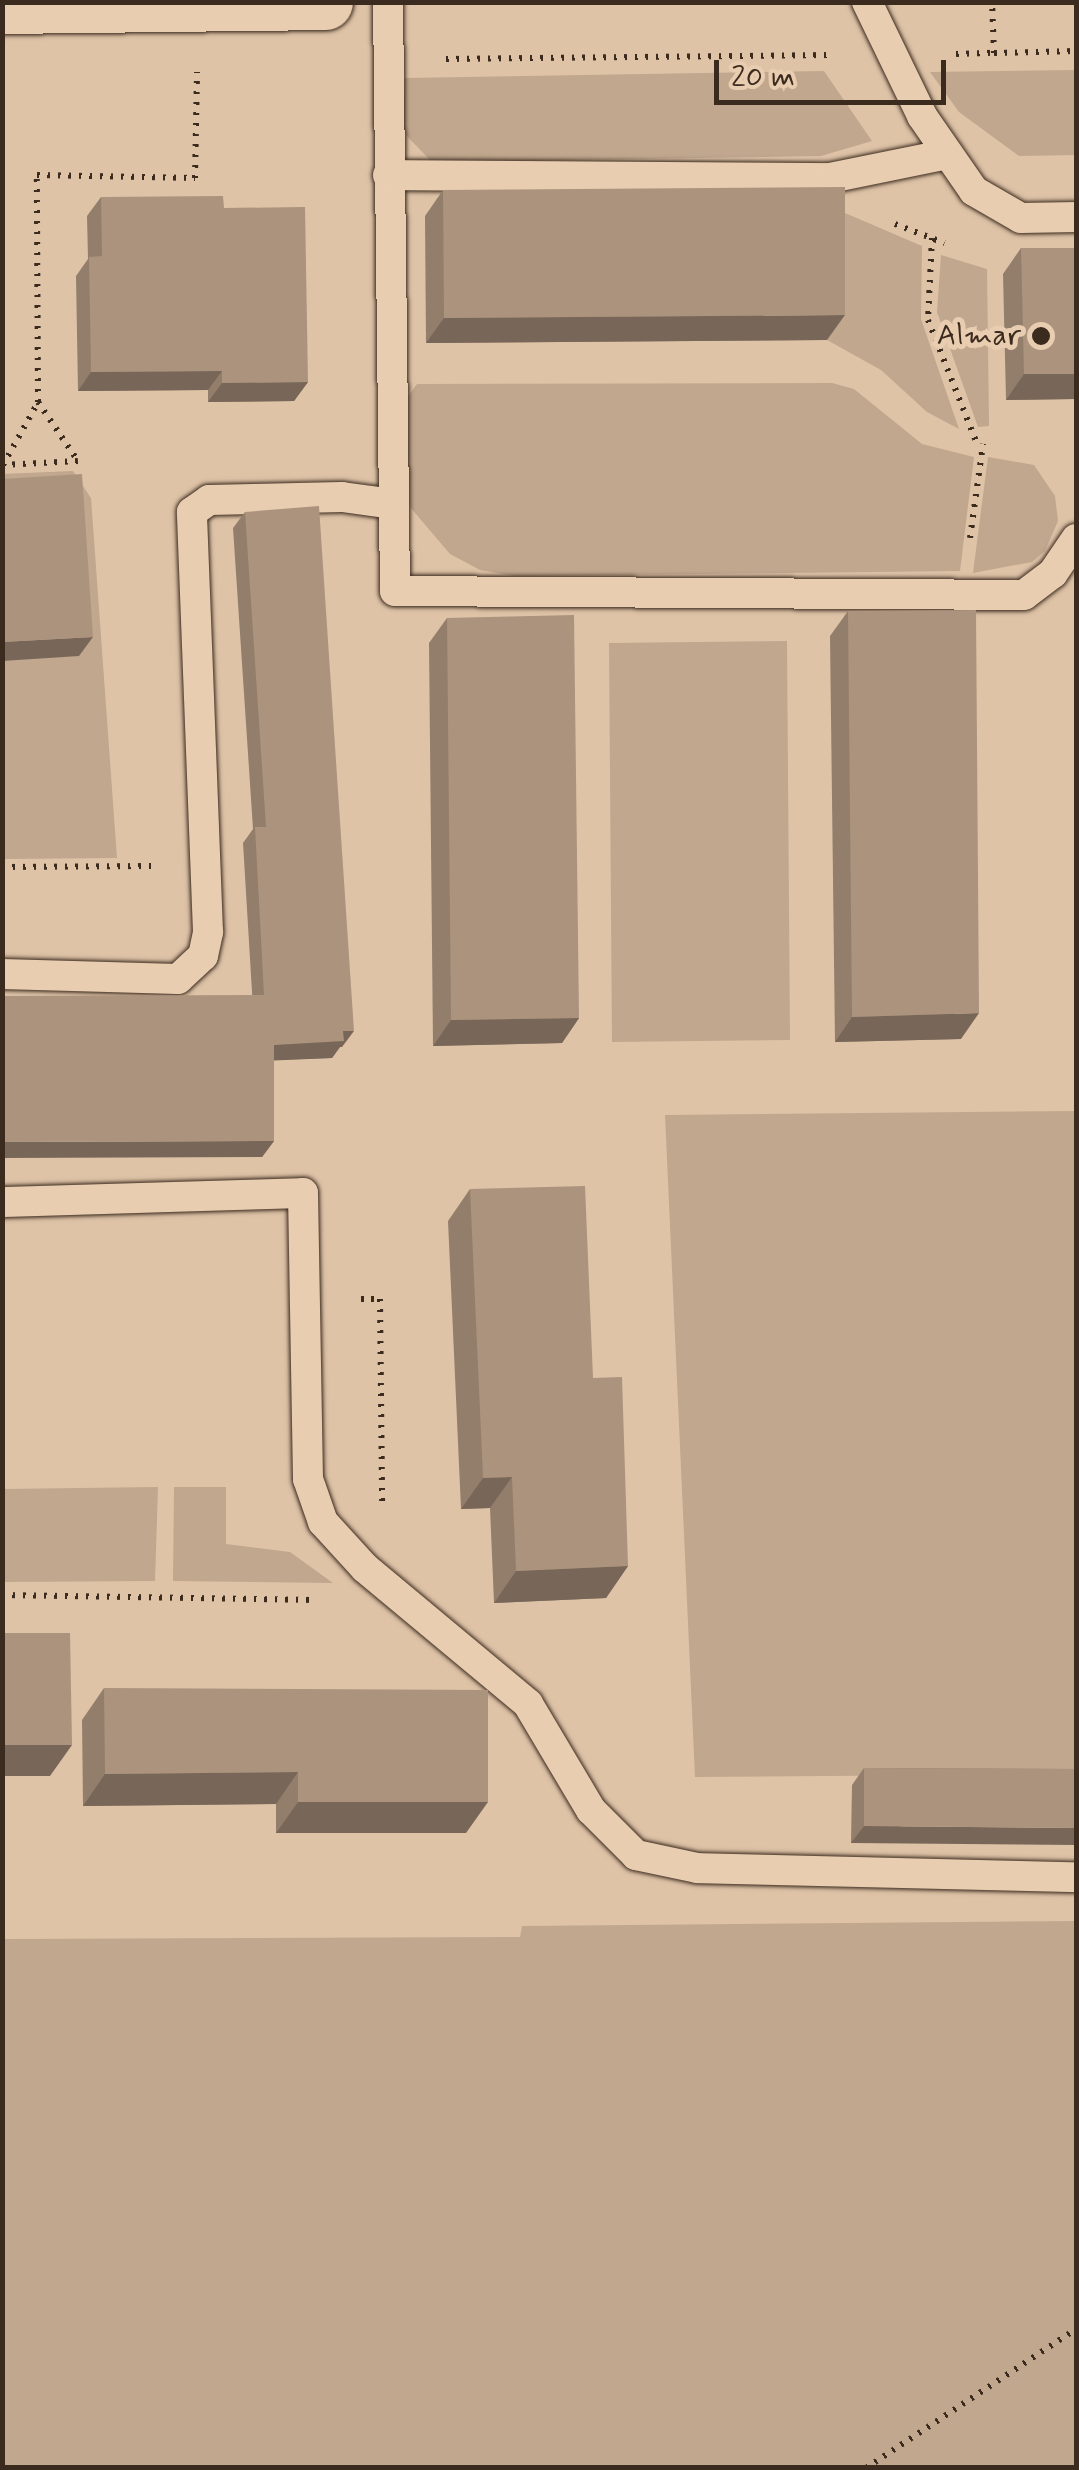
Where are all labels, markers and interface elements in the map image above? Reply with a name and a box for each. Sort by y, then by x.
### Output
scale bar [719,40,952,102]
text: 20 m [731,58,795,97]
place label: Almar [937,318,1021,354]
marker: Almar [1030,325,1052,347]

